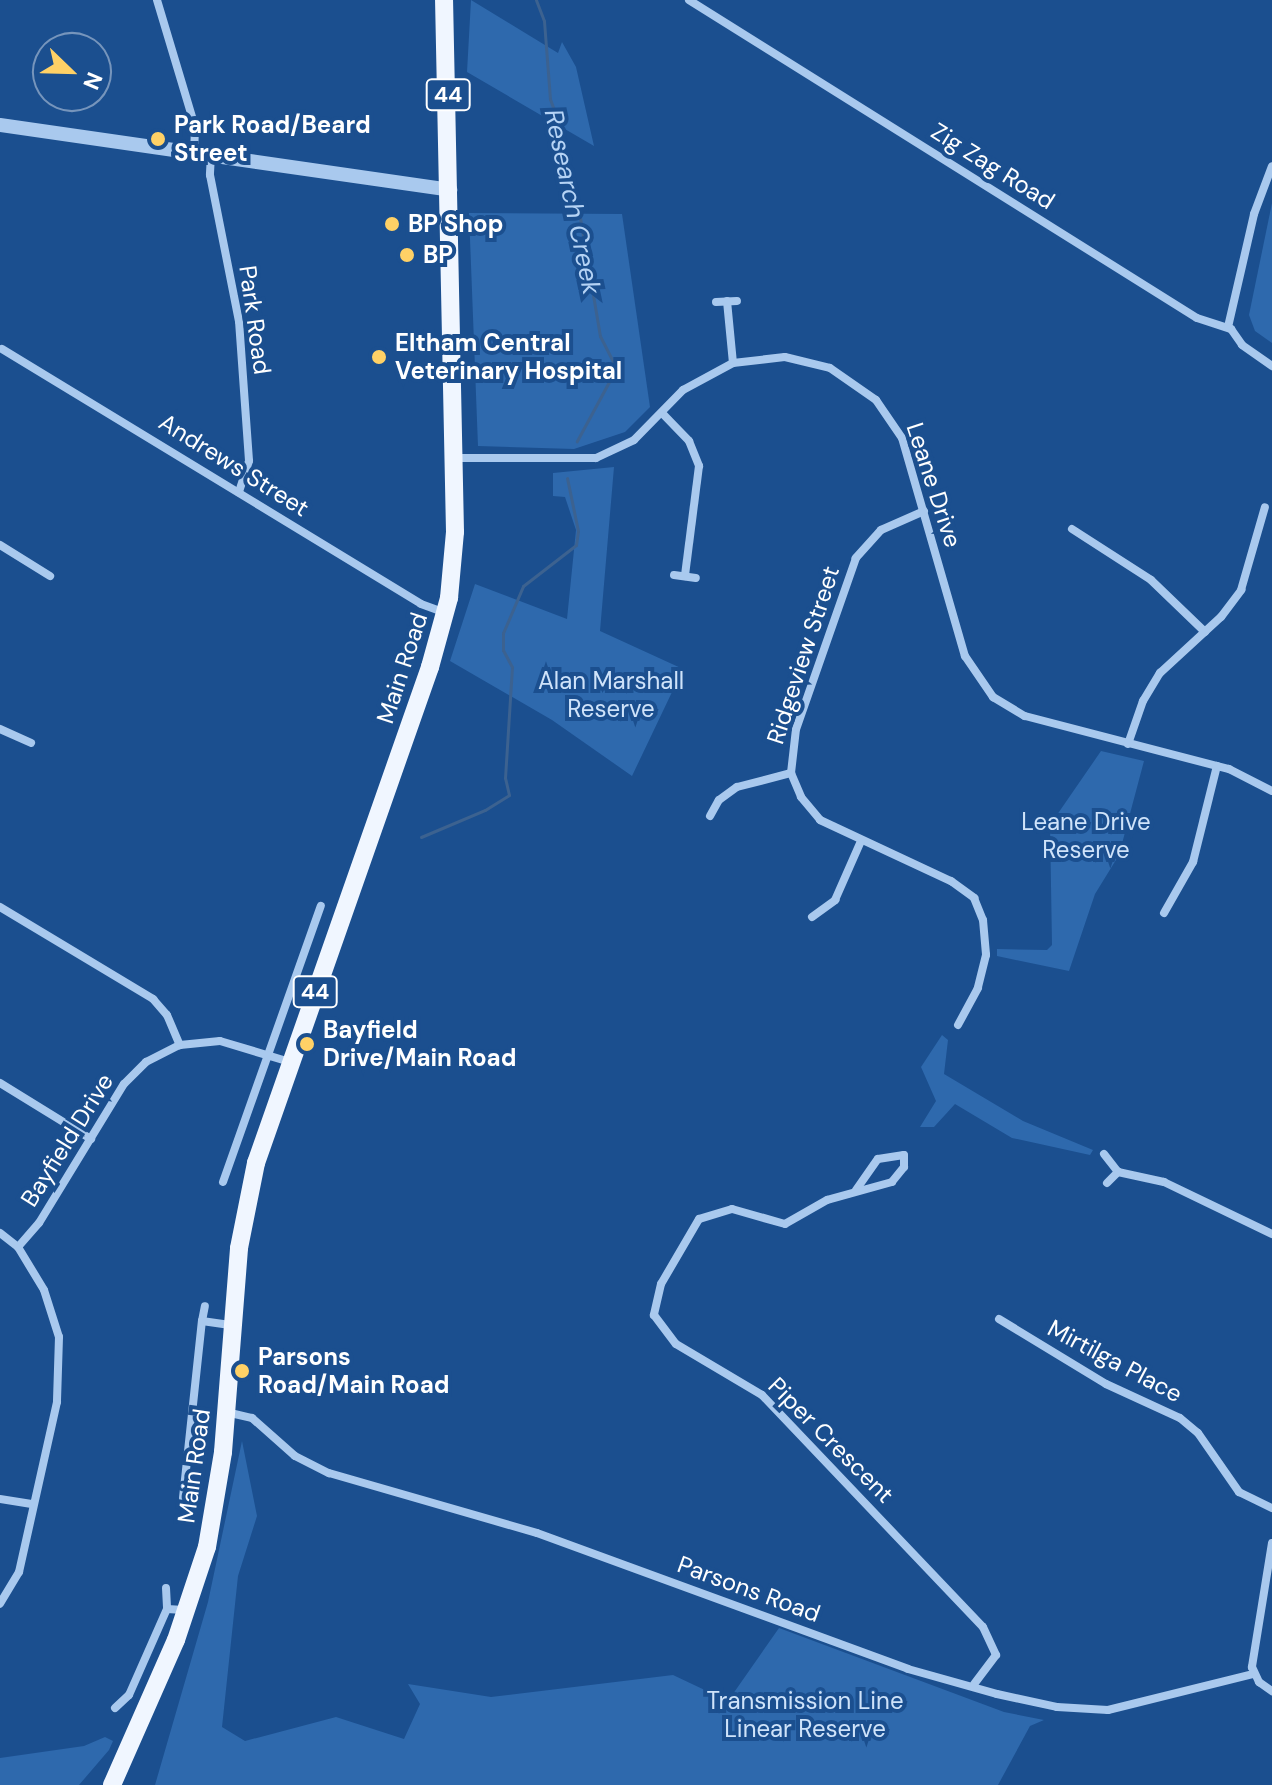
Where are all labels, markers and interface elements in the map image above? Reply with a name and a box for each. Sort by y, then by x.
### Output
north arrow [32,32,112,112]
text: N [76,68,109,94]
road number: 44 [424,77,472,113]
water label: Research Creek [537,106,607,298]
place label: Park Road/Beard Street [174,111,371,167]
street label: Zig Zag Road [926,117,1060,215]
marker: Park Road/Beard Street [149,130,167,148]
place label: BP Shop [408,210,503,238]
marker: BP Shop [383,215,401,233]
place label: BP [423,241,453,269]
marker: BP [398,246,416,264]
street label: Park Road [233,264,277,376]
place label: Eltham Central Veterinary Hospital [395,329,622,385]
marker: Eltham Central Veterinary Hospital [370,348,388,366]
street label: Andrews Street [154,407,314,523]
street label: Leane Drive [900,419,968,551]
street label: Ridgeview Street [761,562,845,748]
street label: Main Road [371,609,433,727]
park label: Alan Marshall Reserve [538,667,684,723]
park label: Leane Drive Reserve [1021,808,1151,864]
road number: 44 [291,974,339,1010]
place label: Bayfield Drive/Main Road [323,1016,516,1072]
marker: Bayfield Drive/Main Road [298,1035,316,1053]
street label: Bayfield Drive [15,1068,119,1212]
street label: Mirtilga Place [1043,1314,1187,1408]
place label: Parsons Road/Main Road [258,1343,449,1399]
marker: Parsons Road/Main Road [233,1362,251,1380]
street label: Piper Crescent [762,1371,900,1509]
street label: Main Road [172,1407,216,1525]
street label: Parsons Road [674,1550,824,1628]
park label: Transmission Line Linear Reserve [706,1687,904,1743]

